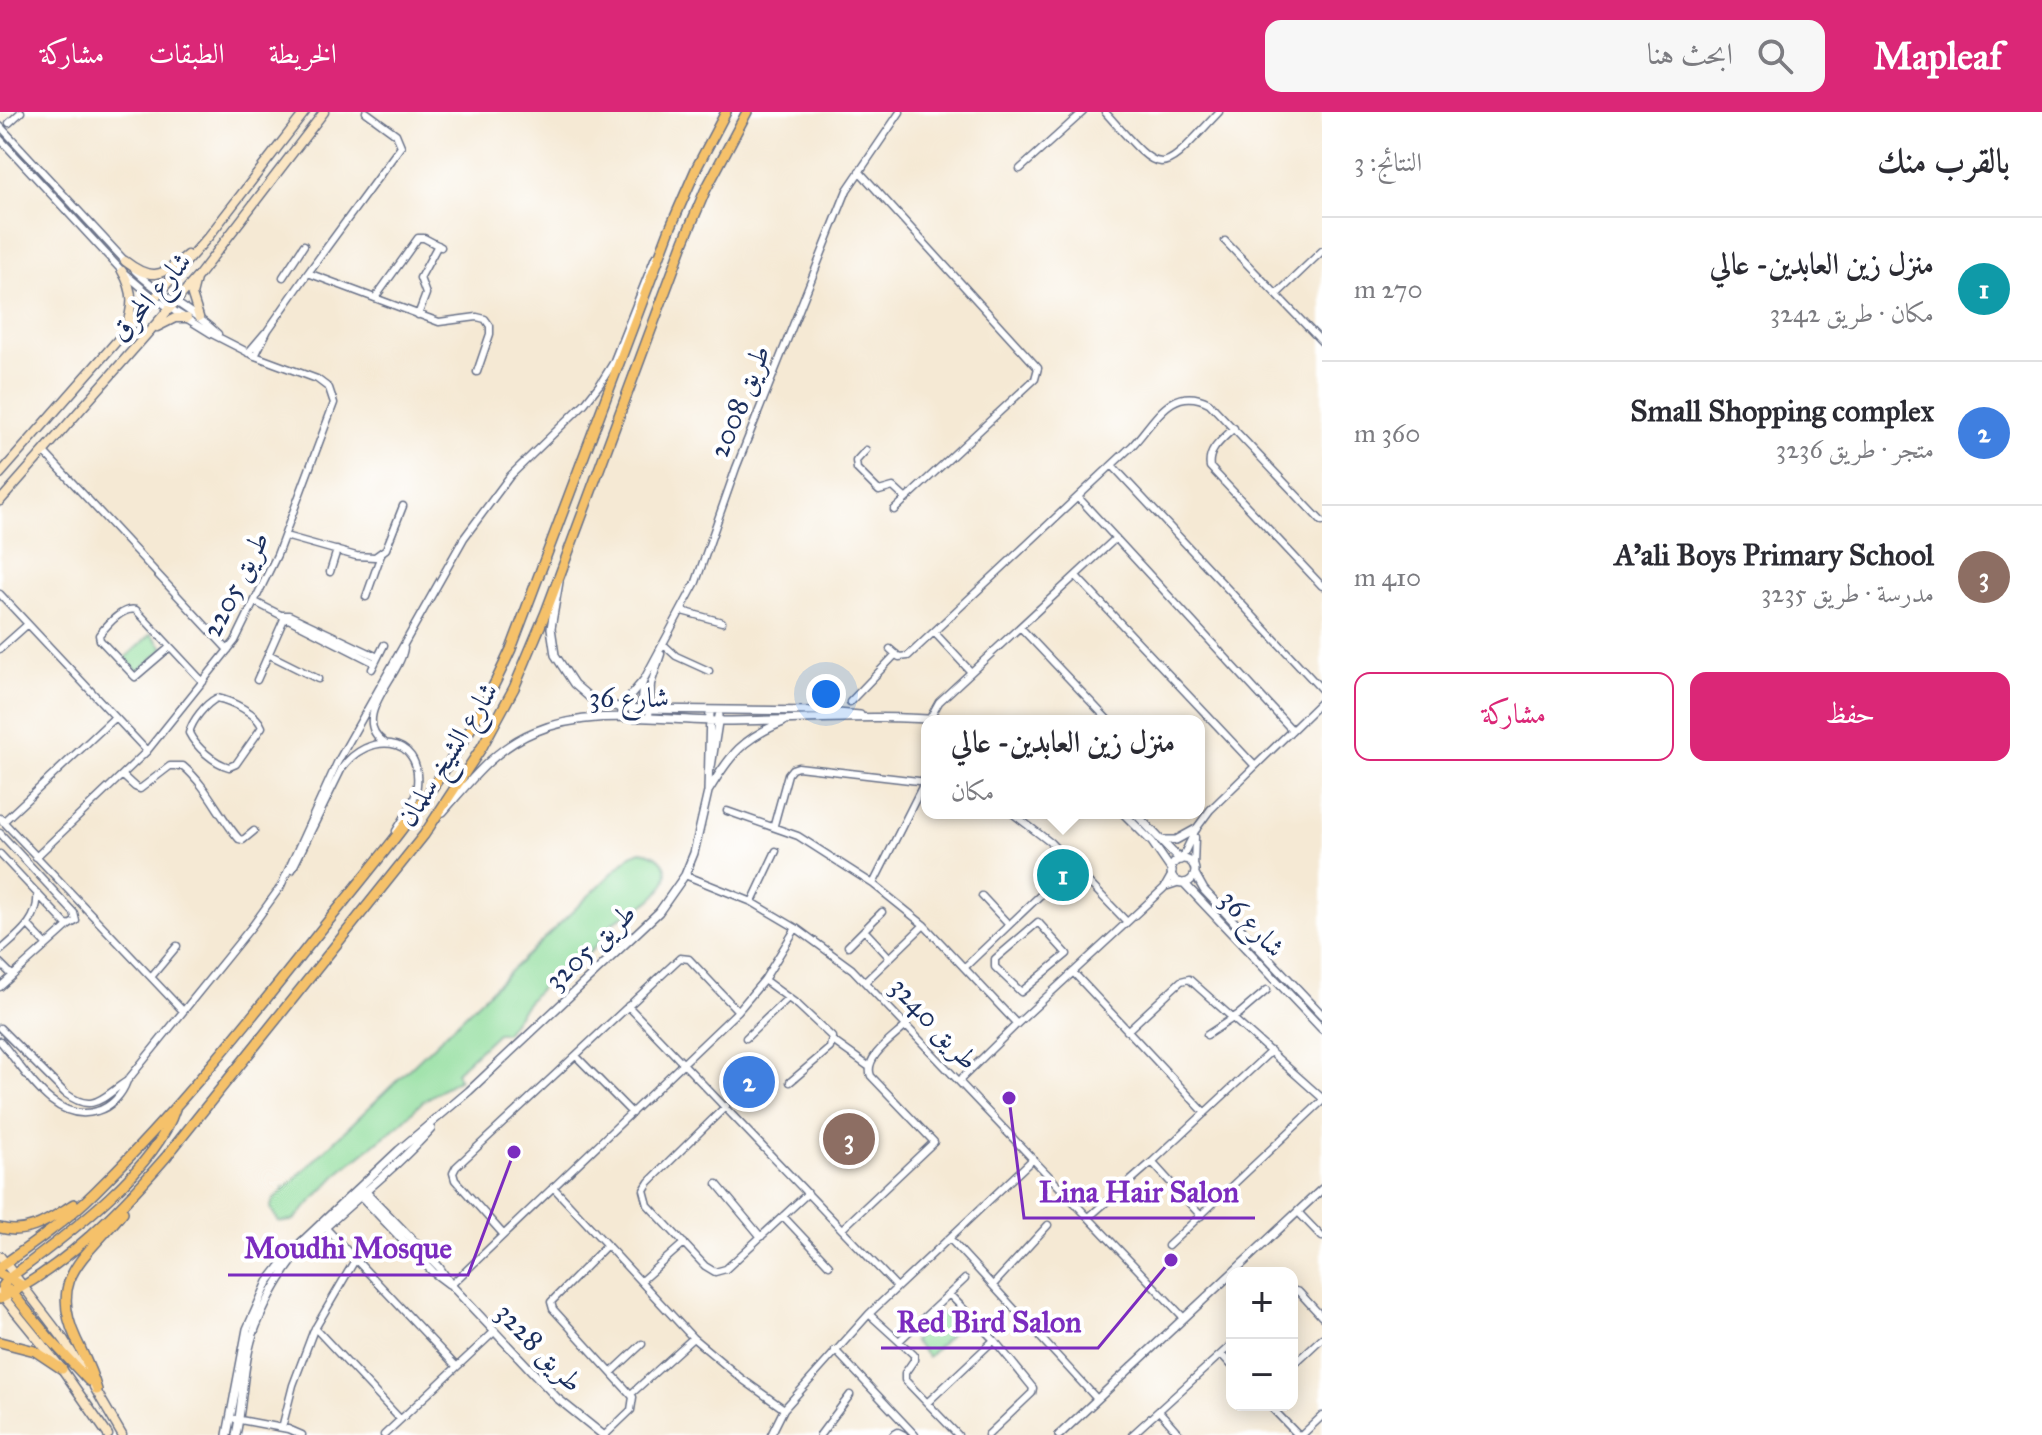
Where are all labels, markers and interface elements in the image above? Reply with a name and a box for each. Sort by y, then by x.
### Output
search box [1265,20,1825,92]
text: Mapleaf [1873,33,2002,79]
icon: search [1753,34,1797,78]
text: مشاركة [40,36,104,71]
text: الطبقات [148,36,225,71]
text: الخريطة [269,36,337,71]
text: ابحث هنا [1647,36,1733,72]
text: بالقرب منك [1877,140,2010,181]
text: النتائج: 3 [1354,146,1422,178]
street label: شارع المحرق [102,244,203,352]
text: منزل زين العابدين- عالي [1709,246,1934,282]
text: 270 m [1354,273,1423,305]
text: 1 [1979,273,1989,305]
text: مكان · طريق 3242 [1770,297,1934,329]
street label: طريق 2008 [701,340,778,463]
text: Small Shopping complex [1630,393,1934,429]
text: 360 m [1354,417,1420,449]
text: 2 [1978,417,1990,449]
text: متجر · طريق 3236 [1776,433,1934,465]
street label: طريق 2205 [194,525,277,643]
text: A'ali Boys Primary School [1614,537,1934,573]
text: 410 m [1354,561,1421,593]
text: 3 [1979,561,1989,593]
text: مدرسة · طريق 3235 [1761,577,1934,609]
button: مشاركة [1354,672,1674,761]
button: حفظ [1690,672,2010,761]
your location [806,674,846,714]
street label: شارع الشيخ سلمان [389,676,512,837]
street label: شارع 36 [589,680,669,721]
popup [921,715,1205,819]
text: منزل زين العابدين- عالي [951,724,1175,760]
text: مكان [951,775,994,807]
pin: 1 [1037,845,1089,905]
street label: شارع 36 [1208,882,1293,969]
street label: طريق 3205 [538,896,643,997]
street label: طريق 3240 [883,970,986,1077]
pin: 2 [723,1052,775,1112]
pin: 3 [823,1109,875,1169]
callout: Lina Hair Salon [1024,1164,1255,1218]
text: Lina Hair Salon [1039,1174,1240,1210]
callout: Moudhi Mosque [228,1221,468,1275]
text: Moudhi Mosque [244,1230,453,1266]
map controls [1226,1267,1298,1411]
button: + [1226,1267,1298,1339]
callout: Red Bird Salon [881,1294,1098,1348]
street label: طريق 3228 [489,1295,591,1399]
text: Red Bird Salon [896,1304,1082,1340]
button: − [1226,1339,1298,1411]

